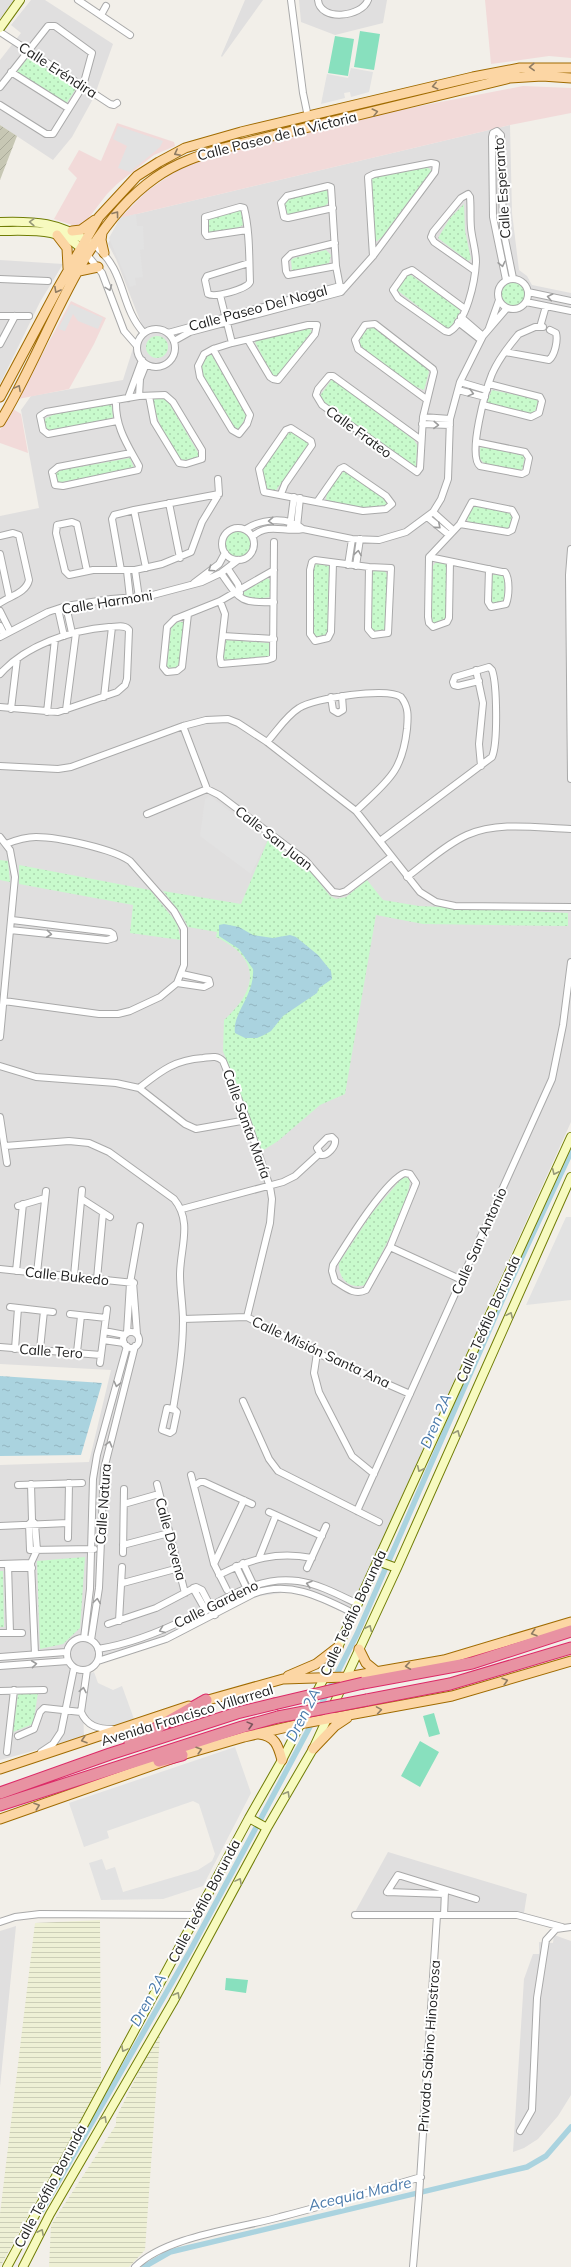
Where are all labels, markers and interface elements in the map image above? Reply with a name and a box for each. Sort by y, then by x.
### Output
street label: Calle Eréndira [15,38,101,102]
one-way arrow [529,63,535,71]
one-way arrow [432,82,439,90]
street label: Calle Paseo de la Victoria [195,107,359,165]
one-way arrow [371,108,378,116]
street label: Calle Esperanto [489,137,515,239]
one-way arrow [173,148,181,155]
one-way arrow [111,211,118,218]
one-way arrow [29,218,35,226]
one-way arrow [497,260,506,267]
street label: Calle Paseo Del Nogal [187,281,329,335]
one-way arrow [54,285,62,293]
one-way arrow [104,285,112,292]
one-way arrow [547,293,553,301]
one-way arrow [14,385,21,392]
one-way arrow [468,389,475,397]
street label: Calle Frateo [322,402,396,462]
one-way arrow [433,420,439,429]
one-way arrow [268,517,274,526]
one-way arrow [433,521,441,528]
one-way arrow [353,550,362,556]
one-way arrow [209,564,216,571]
street label: Calle Harmoni [60,586,154,618]
street label: Calle San Juan [231,802,317,874]
one-way arrow [46,929,52,938]
street label: Calle Santa María [219,1067,275,1181]
one-way arrow [552,1168,560,1175]
street label: Calle San Antonio [447,1185,511,1297]
street label: Calle Teófilo Borunda [452,1253,524,1385]
street label: Calle Bukedo [24,1263,110,1289]
one-way arrow [505,1311,513,1319]
street label: Calle Misión Santa Ana [249,1312,393,1392]
street label: Calle Tero [19,1340,83,1362]
one-way arrow [113,1380,122,1387]
water label: Dren 2A [416,1391,456,1451]
one-way arrow [452,1430,460,1438]
one-way arrow [105,1441,113,1447]
street label: Calle Natura [91,1463,115,1545]
one-way arrow [417,1464,425,1472]
street label: Calle Devena [151,1496,191,1582]
street label: Calle Teófilo Borunda [316,1547,390,1679]
street label: Calle Gardeno [171,1576,261,1632]
one-way arrow [305,1580,312,1589]
one-way arrow [92,1598,101,1604]
one-way arrow [159,1625,166,1633]
one-way arrow [364,1625,372,1633]
one-way arrow [530,1628,537,1637]
one-way arrow [31,1660,37,1669]
one-way arrow [405,1661,411,1670]
one-way arrow [502,1677,509,1686]
street label: Avenida Francisco Villarreal [99,1680,275,1750]
water label: Dren 2A [281,1685,324,1745]
one-way arrow [78,1687,87,1693]
one-way arrow [376,1706,382,1715]
one-way arrow [247,1721,254,1730]
one-way arrow [81,1736,88,1744]
one-way arrow [196,1746,203,1755]
one-way arrow [282,1791,289,1798]
one-way arrow [33,1802,40,1810]
street label: Calle Teófilo Borunda [164,1836,244,1966]
one-way arrow [235,1878,242,1885]
street label: Privada Sabino Hinostrosa [414,1959,444,2133]
water label: Dren 2A [125,1970,170,2029]
one-way arrow [173,1992,180,1999]
one-way arrow [122,2045,129,2052]
one-way arrow [100,2116,107,2123]
street label: Calle Teófilo Borunda [10,2121,90,2251]
water label: Acequia Madre [306,2172,413,2215]
one-way arrow [36,2229,44,2236]

